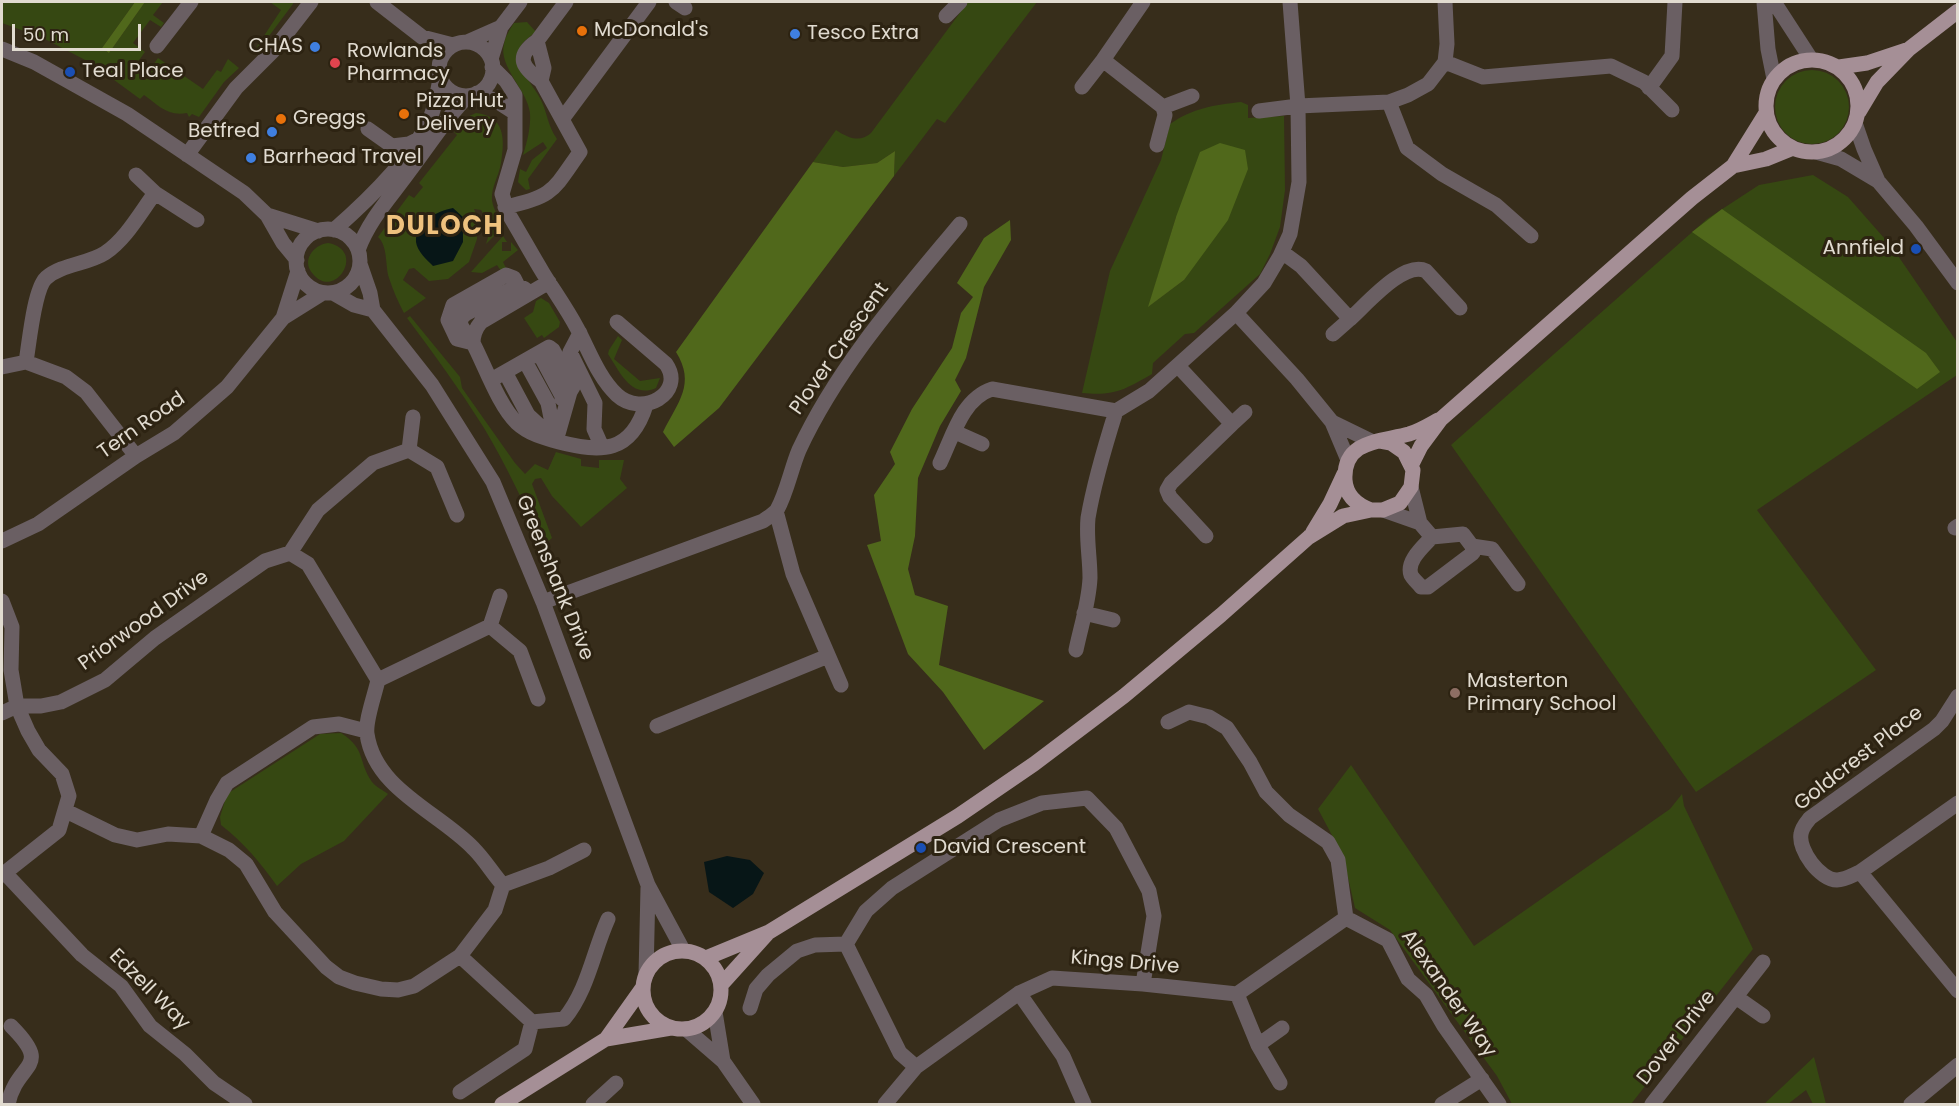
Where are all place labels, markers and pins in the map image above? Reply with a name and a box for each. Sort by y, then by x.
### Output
place label: McDonald's [594,19,709,43]
place label: Tesco Extra [807,22,919,46]
marker: McDonald's [575,24,589,38]
marker: Tesco Extra [788,27,802,41]
place label: CHAS [249,35,303,59]
marker: CHAS [308,40,322,54]
place label: Rowlands Pharmacy [347,40,450,87]
marker: Rowlands Pharmacy [328,56,342,70]
place label: Teal Place [82,60,184,84]
marker: Teal Place [63,65,77,79]
place label: Pizza Hut Delivery [416,90,503,137]
place label: Greggs [293,107,366,131]
marker: Pizza Hut Delivery [397,107,411,121]
marker: Greggs [274,112,288,126]
place label: Betfred [188,120,260,144]
marker: Betfred [265,125,279,139]
place label: Barrhead Travel [263,146,422,170]
marker: Barrhead Travel [244,151,258,165]
place label: Annfield [1823,237,1904,261]
marker: Annfield [1909,242,1923,256]
place label: Masterton Primary School [1467,670,1616,717]
marker: Masterton Primary School [1448,686,1462,700]
place label: David Crescent [933,836,1086,860]
marker: David Crescent [914,841,928,855]

